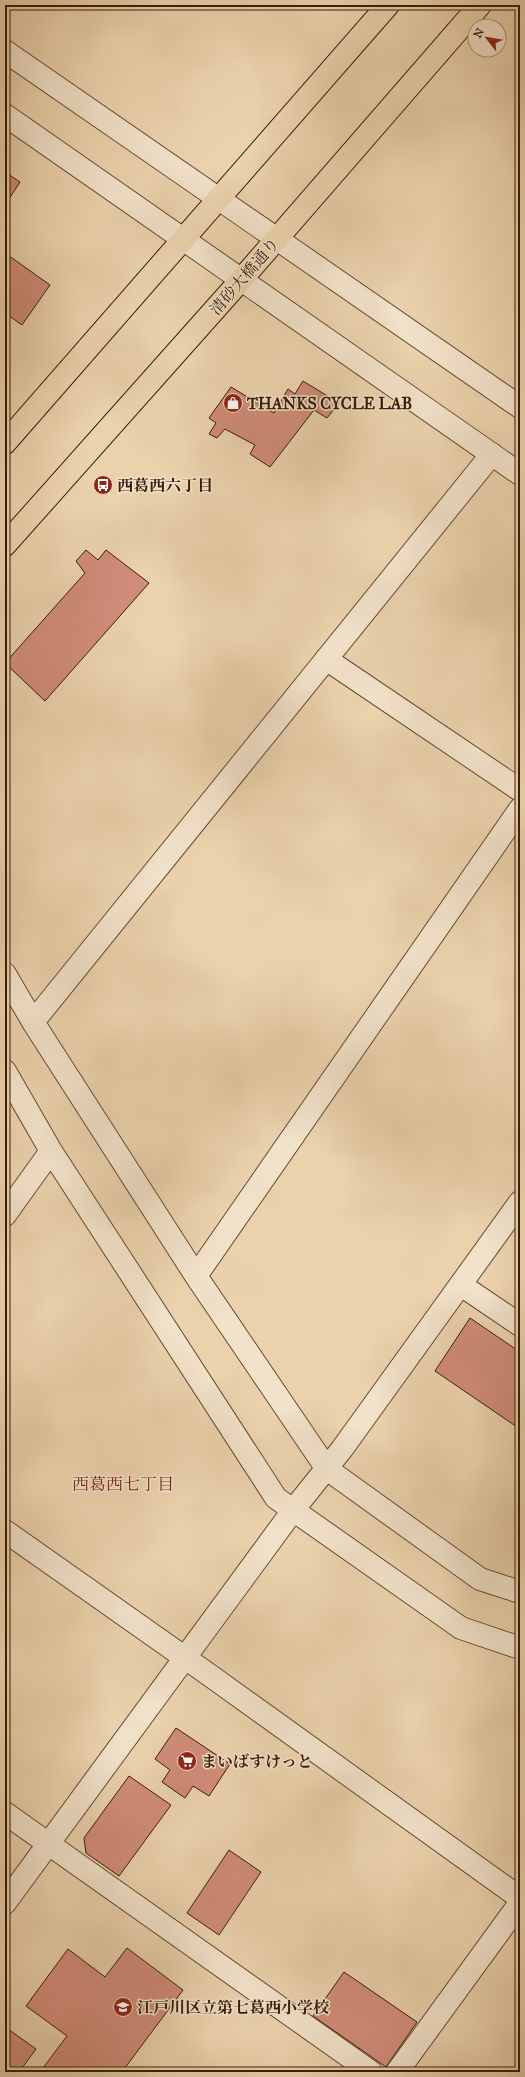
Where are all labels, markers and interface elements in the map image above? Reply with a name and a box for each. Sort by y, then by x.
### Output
north arrow [467,18,507,58]
text: N [471,25,487,40]
street label: 清砂大橋通り [206,234,283,319]
shop icon: THANKS CYCLE LAB [222,392,244,414]
place label: THANKS CYCLE LAB [246,394,412,413]
bus stop icon: 西葛西六丁目 [92,474,114,496]
place label: 西葛西六丁目 [117,476,213,495]
district label: 西葛西七丁目 [72,1474,174,1495]
supermarket icon: まいばすけっと [176,1750,198,1772]
place label: まいばすけっと [201,1752,313,1771]
school or university icon: 江戸川区立第七葛西小学校 [112,1996,134,2018]
place label: 江戸川区立第七葛西小学校 [137,1998,330,2017]

